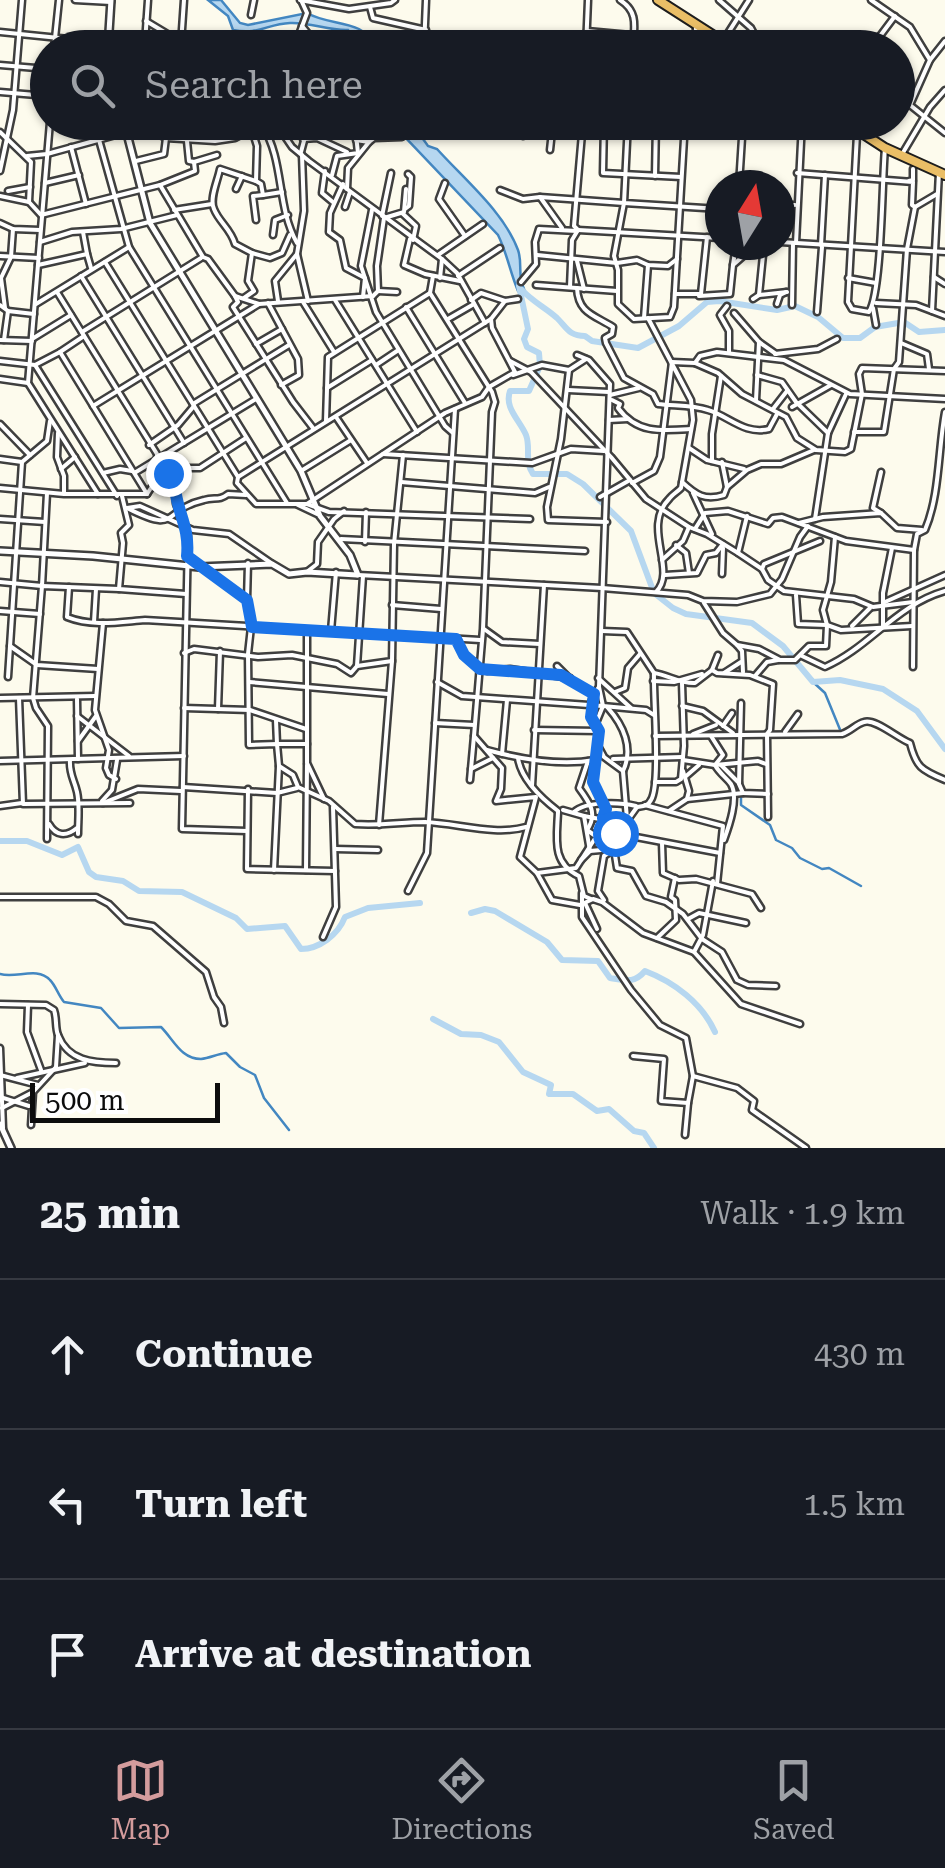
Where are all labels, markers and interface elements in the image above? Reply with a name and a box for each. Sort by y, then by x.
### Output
search box [30,30,915,140]
icon: search [65,58,120,113]
text: Search here [145,63,363,107]
north arrow [705,170,795,260]
route end [146,451,192,497]
route start [593,811,639,857]
scale bar [30,1078,220,1122]
text: 500 m [45,1084,125,1117]
text: 25 min [40,1189,180,1238]
text: Walk · 1.9 km [700,1194,905,1232]
icon: ahead [40,1327,95,1382]
text: Continue [135,1332,313,1376]
text: 430 m [814,1335,905,1373]
icon: left [40,1477,95,1532]
text: Turn left [135,1482,307,1526]
text: 1.5 km [803,1485,905,1523]
icon: arrive [40,1627,95,1682]
text: Arrive at destination [135,1632,531,1676]
tab: Map [111,1753,170,1846]
tab: Directions [391,1753,532,1846]
tab: Saved [753,1753,835,1846]

